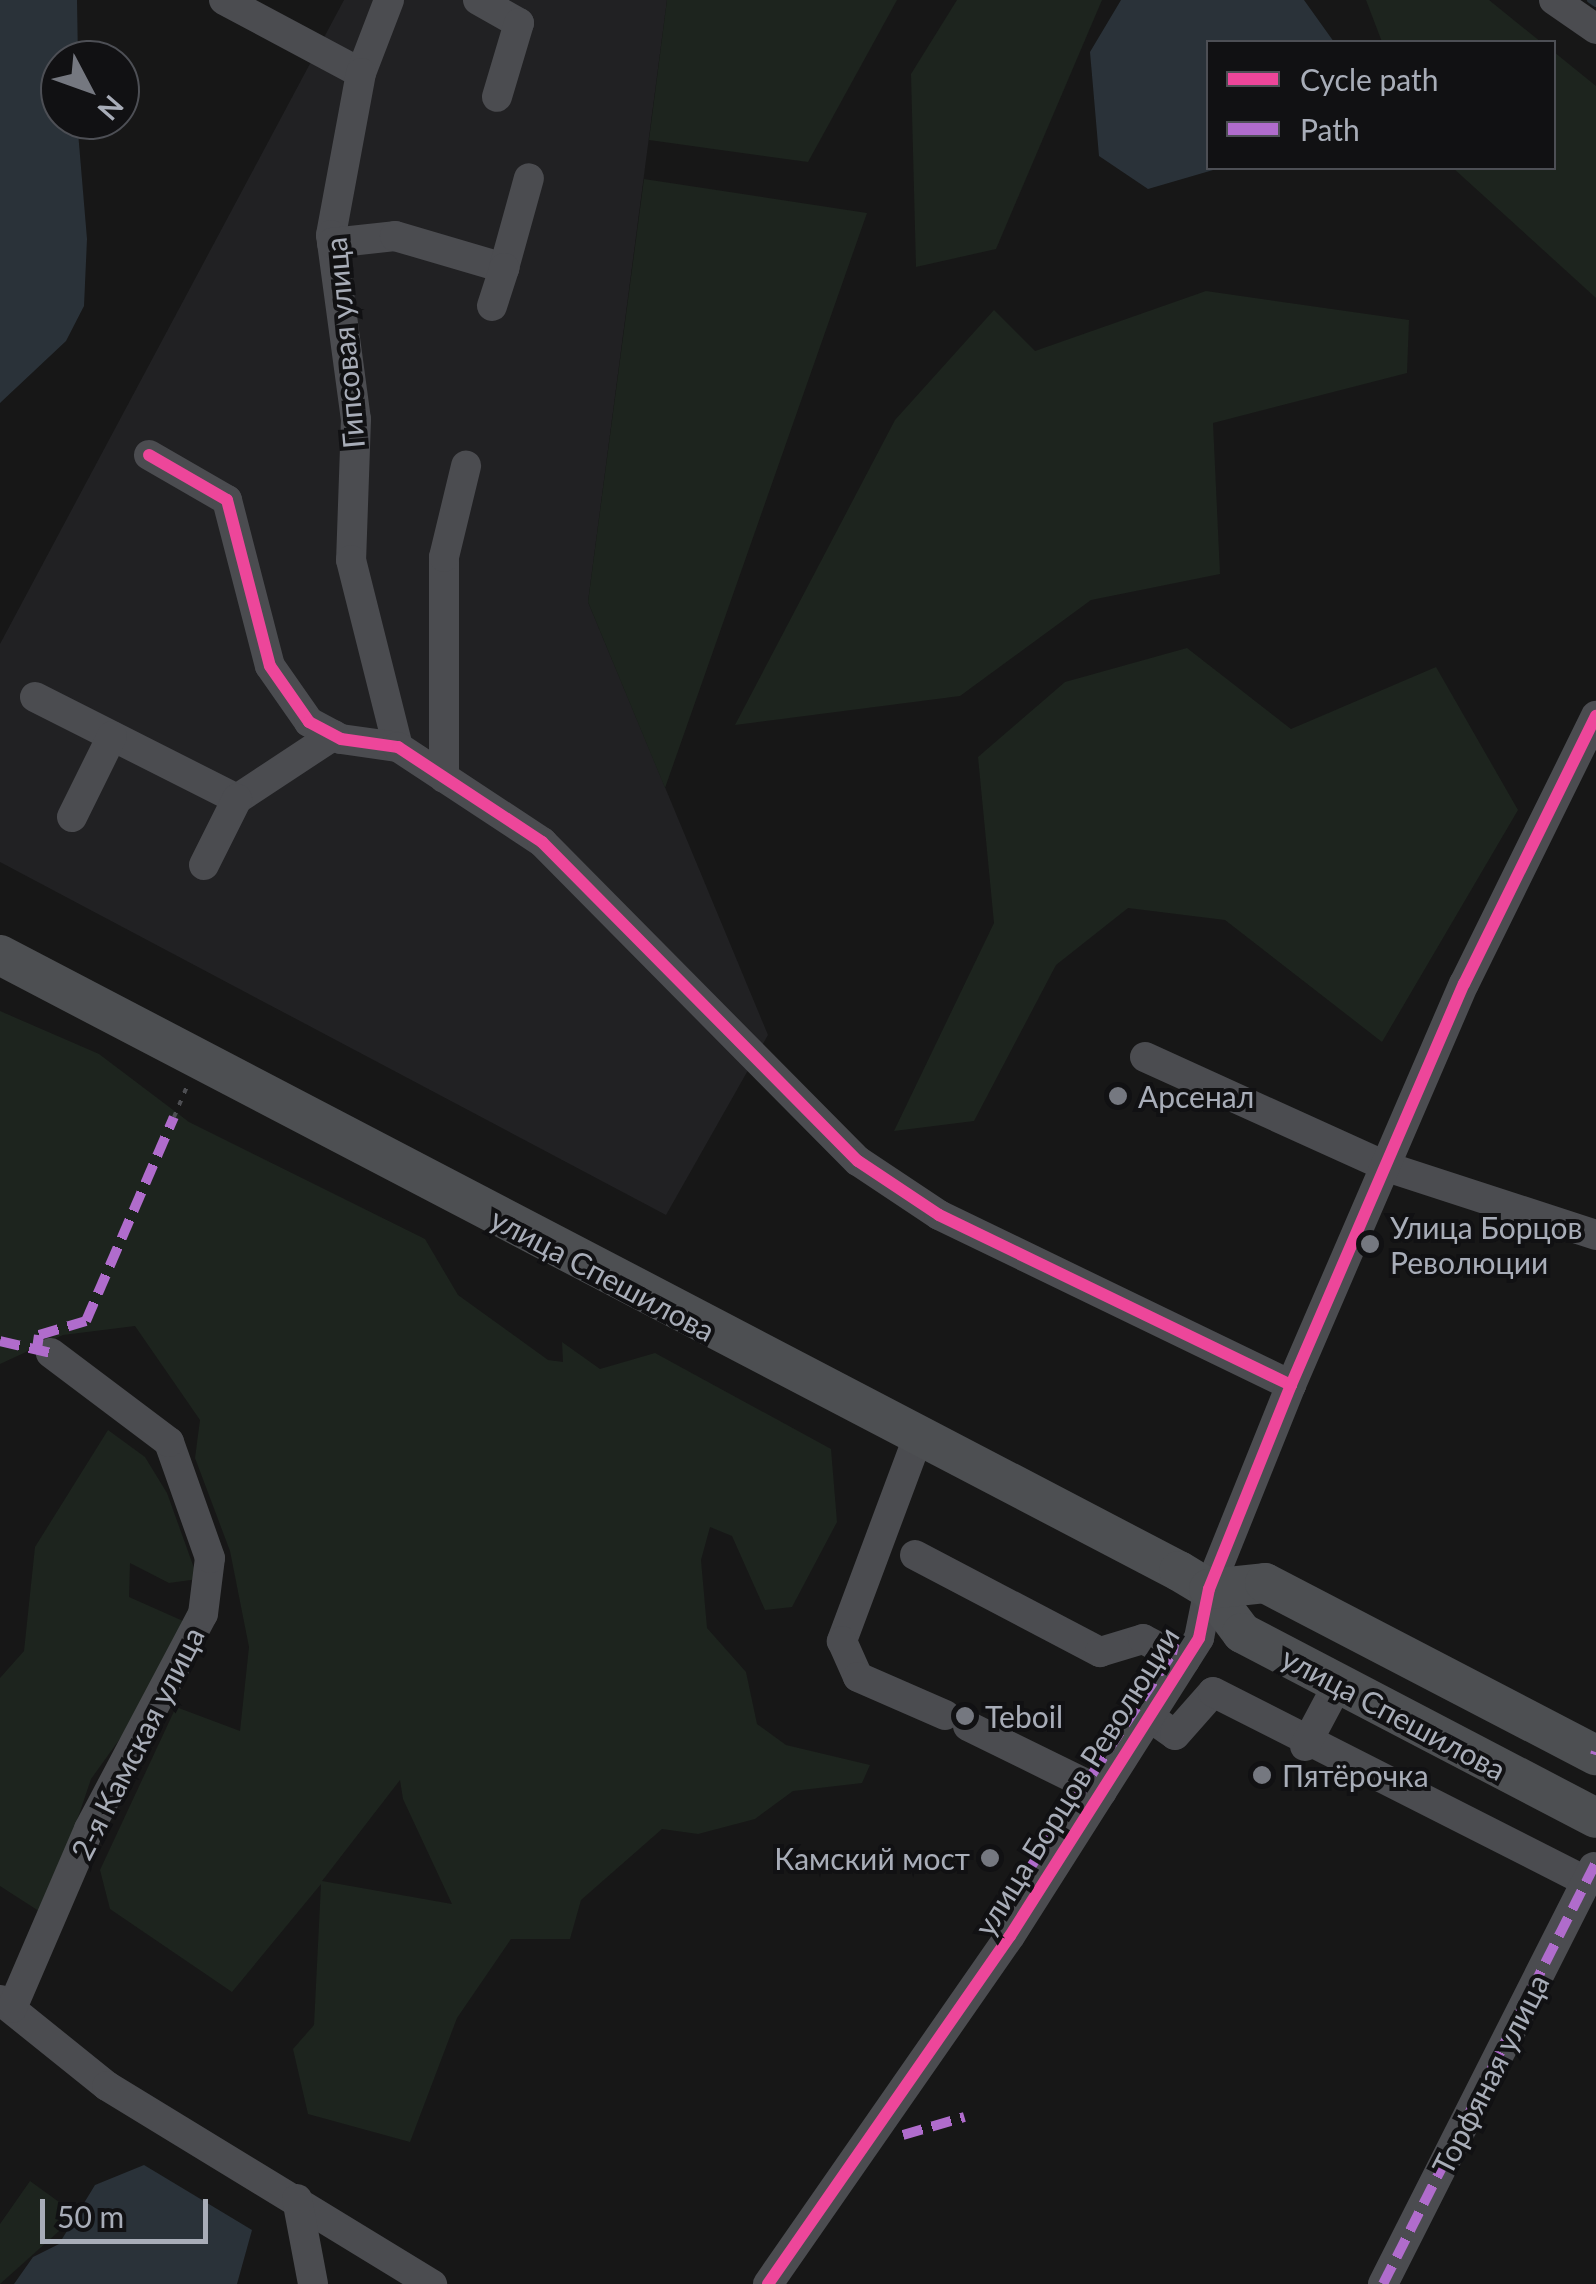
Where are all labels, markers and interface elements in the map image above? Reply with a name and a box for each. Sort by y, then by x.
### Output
north arrow [40,40,140,140]
legend [1206,40,1556,170]
text: Cycle path [1300,61,1439,97]
text: N [91,89,131,128]
text: Path [1300,111,1360,147]
street label: Гипсовая улица [317,236,371,450]
place label: Арсенал [1138,1078,1254,1114]
marker: Арсенал [1107,1085,1129,1107]
street label: улица Спешилова [485,1200,721,1348]
place label: Улица Борцов Революции [1390,1209,1582,1280]
marker: Улица Борцов Революции [1359,1233,1381,1255]
street label: улица Борцов Революции [966,1620,1186,1942]
street label: 2-я Камская улица [63,1621,211,1865]
street label: улица Спешилова [1276,1639,1512,1787]
place label: Teboil [985,1698,1063,1734]
marker: Teboil [954,1705,976,1727]
place label: Пятёрочка [1282,1757,1429,1793]
marker: Пятёрочка [1251,1764,1273,1786]
place label: Камский мост [774,1840,970,1876]
marker: Камский мост [979,1847,1001,1869]
street label: Торфяная улица [1424,1968,1556,2180]
scale bar [45,2179,212,2241]
text: 50 m [57,2198,124,2234]

